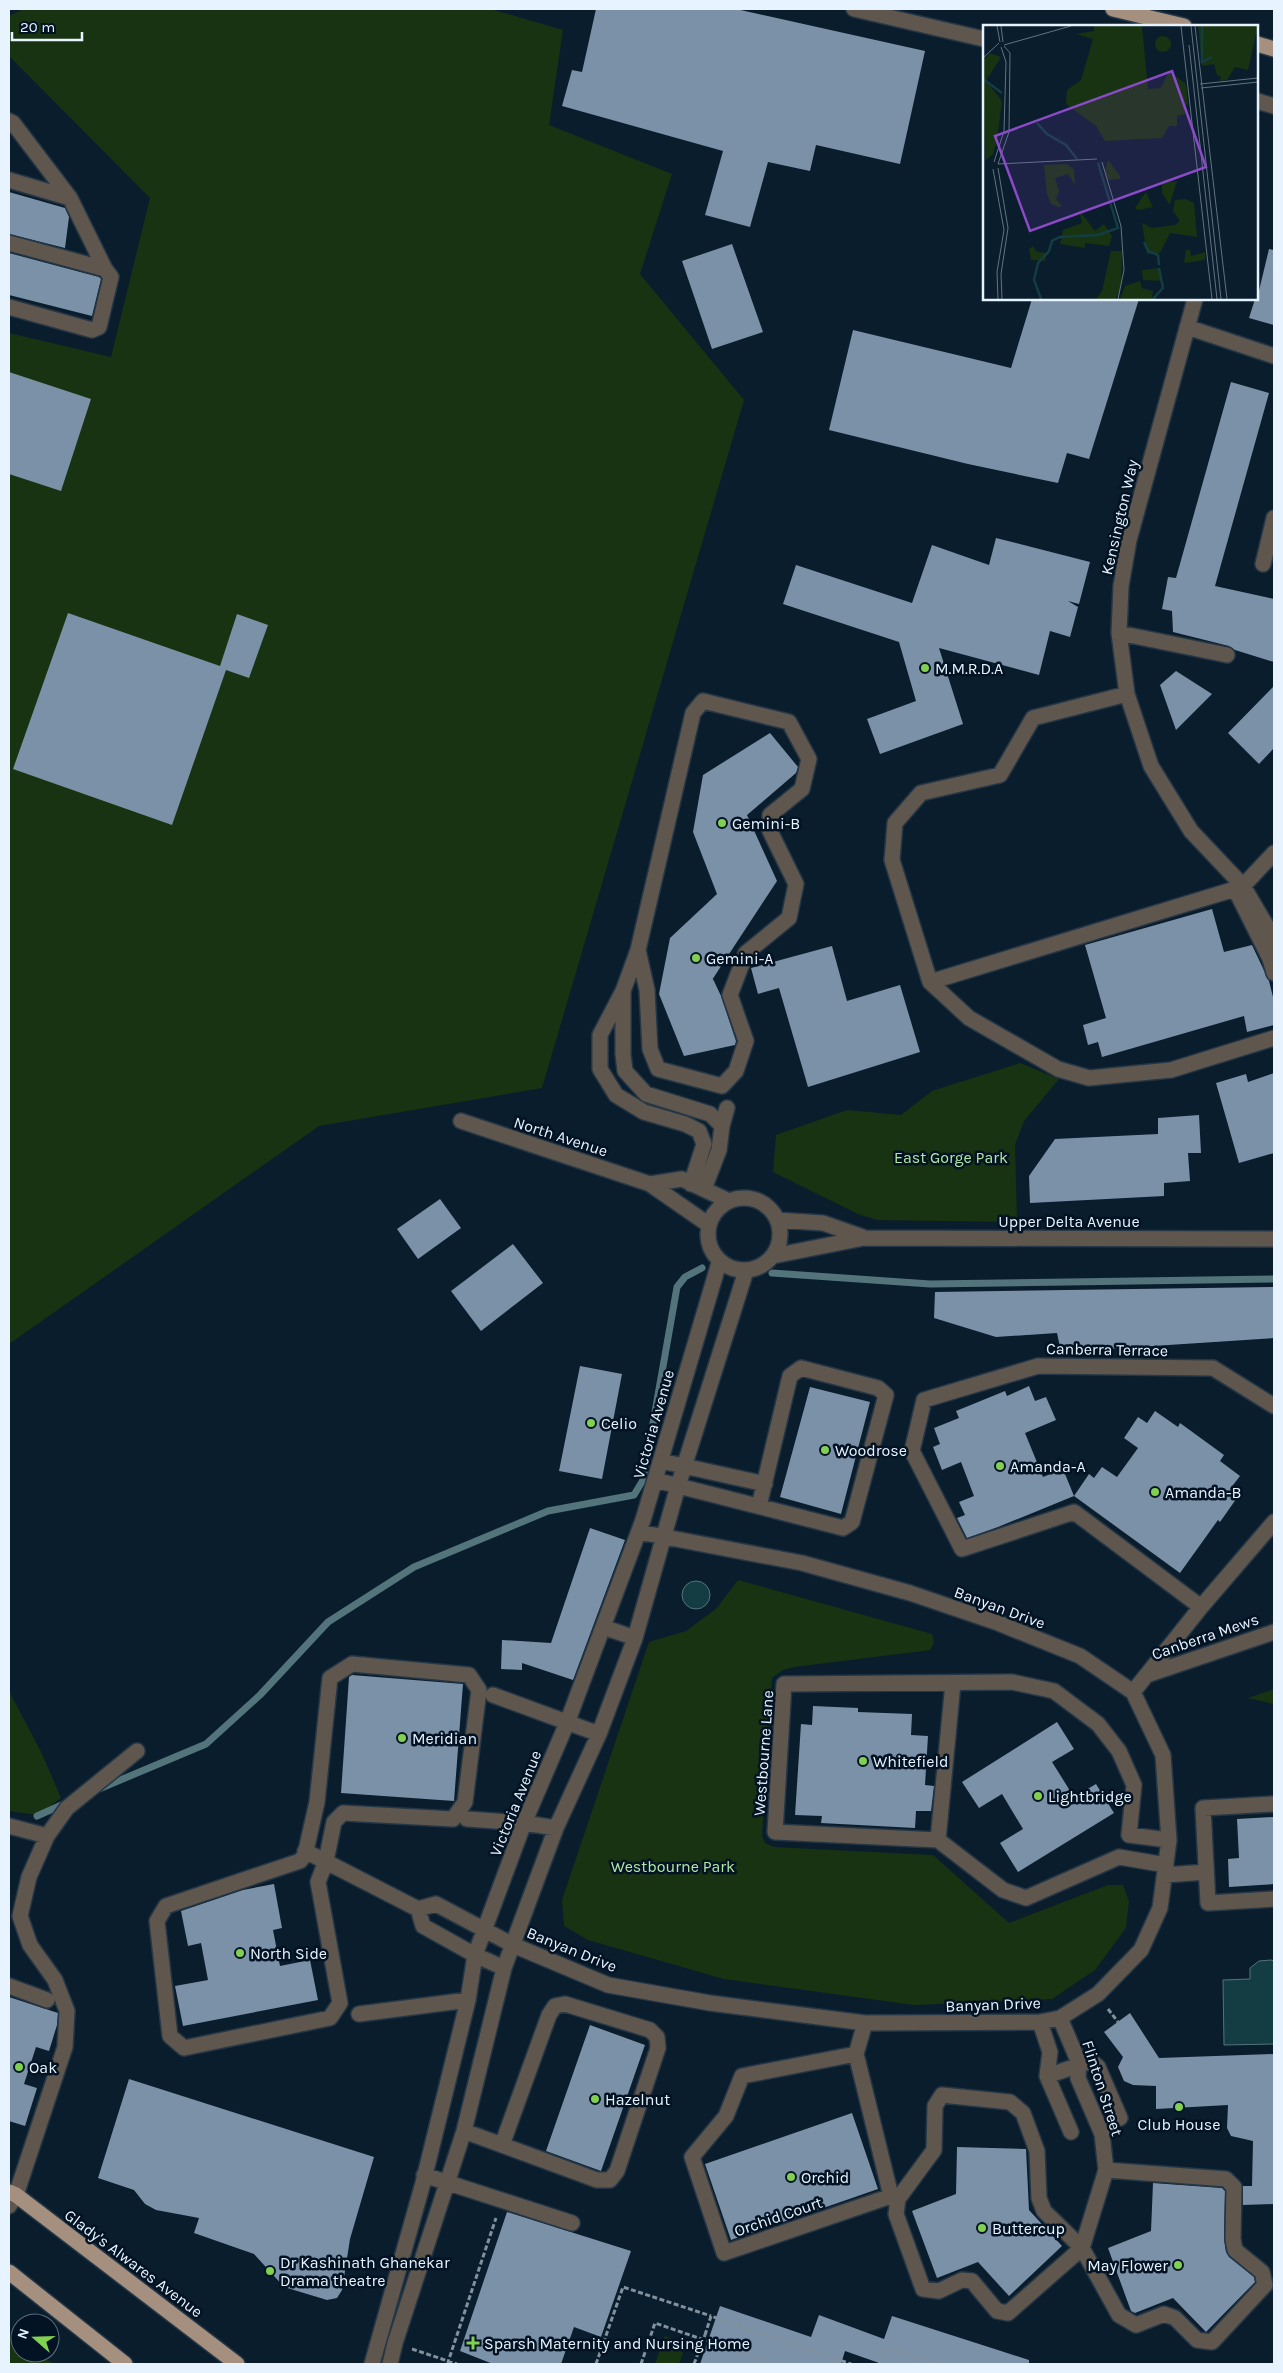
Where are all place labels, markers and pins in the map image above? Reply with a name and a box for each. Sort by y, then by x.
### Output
place label: M.M.R.D.A [935,659,1003,678]
marker: M.M.R.D.A [919,662,931,674]
place label: Gemini-B [732,814,800,833]
marker: Gemini-B [716,817,728,829]
place label: Gemini-A [706,949,773,968]
marker: Gemini-A [690,952,702,964]
place label: Celio [601,1414,637,1433]
marker: Celio [585,1417,597,1429]
place label: Woodrose [835,1441,907,1460]
marker: Woodrose [819,1444,831,1456]
place label: Amanda-A [1010,1457,1086,1476]
marker: Amanda-A [994,1460,1006,1472]
place label: Amanda-B [1165,1483,1241,1502]
marker: Amanda-B [1149,1486,1161,1498]
place label: Meridian [412,1729,477,1748]
marker: Meridian [396,1732,408,1744]
place label: Whitefield [873,1752,948,1771]
marker: Whitefield [857,1755,869,1767]
place label: Lightbridge [1048,1787,1132,1806]
marker: Lightbridge [1032,1790,1044,1802]
place label: North Side [250,1944,327,1963]
marker: North Side [234,1947,246,1959]
place label: Oak [29,2058,57,2077]
marker: Oak [13,2061,25,2073]
place label: Hazelnut [605,2090,670,2109]
marker: Hazelnut [589,2093,601,2105]
marker: Club House [1173,2101,1185,2113]
place label: Club House [1137,2115,1221,2134]
place label: Orchid [801,2168,849,2187]
marker: Orchid [785,2171,797,2183]
place label: Buttercup [992,2219,1065,2238]
marker: Buttercup [976,2222,988,2234]
place label: Dr Kashinath Ghanekar Drama theatre [280,2253,450,2290]
place label: May Flower [1087,2256,1168,2275]
marker: May Flower [1172,2259,1184,2271]
marker: Dr Kashinath Ghanekar Drama theatre [264,2265,276,2277]
place label: Sparsh Maternity and Nursing Home [484,2334,750,2353]
marker: Sparsh Maternity and Nursing Home [466,2336,480,2350]

